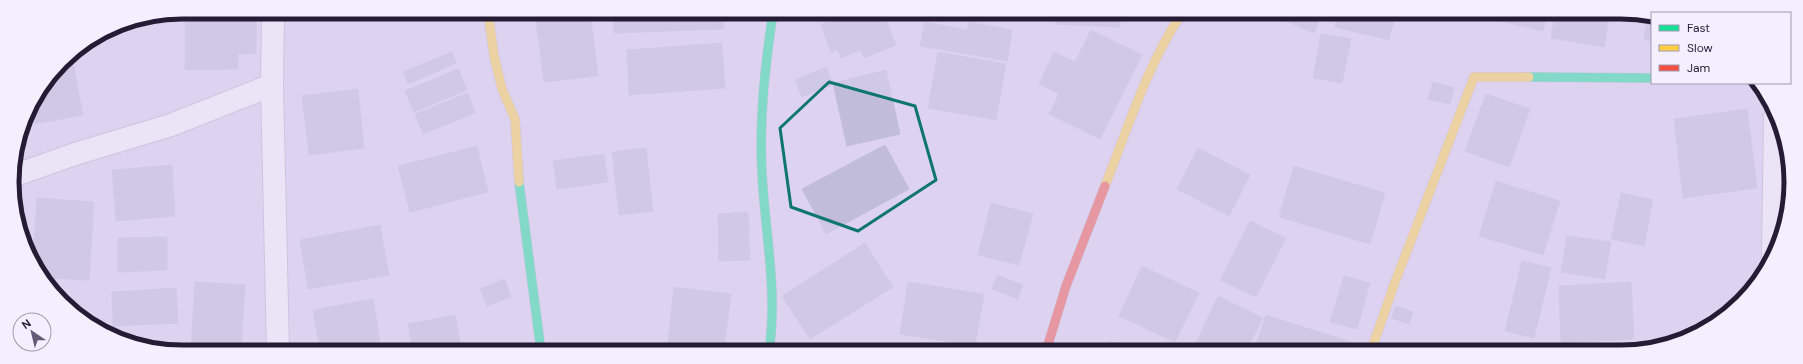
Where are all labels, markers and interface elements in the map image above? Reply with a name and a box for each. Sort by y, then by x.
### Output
legend [1651,12,1791,84]
text: Fast [1687,20,1710,36]
text: Slow [1687,40,1713,56]
text: Jam [1687,60,1710,76]
north arrow [12,312,52,352]
text: N [19,316,34,332]

